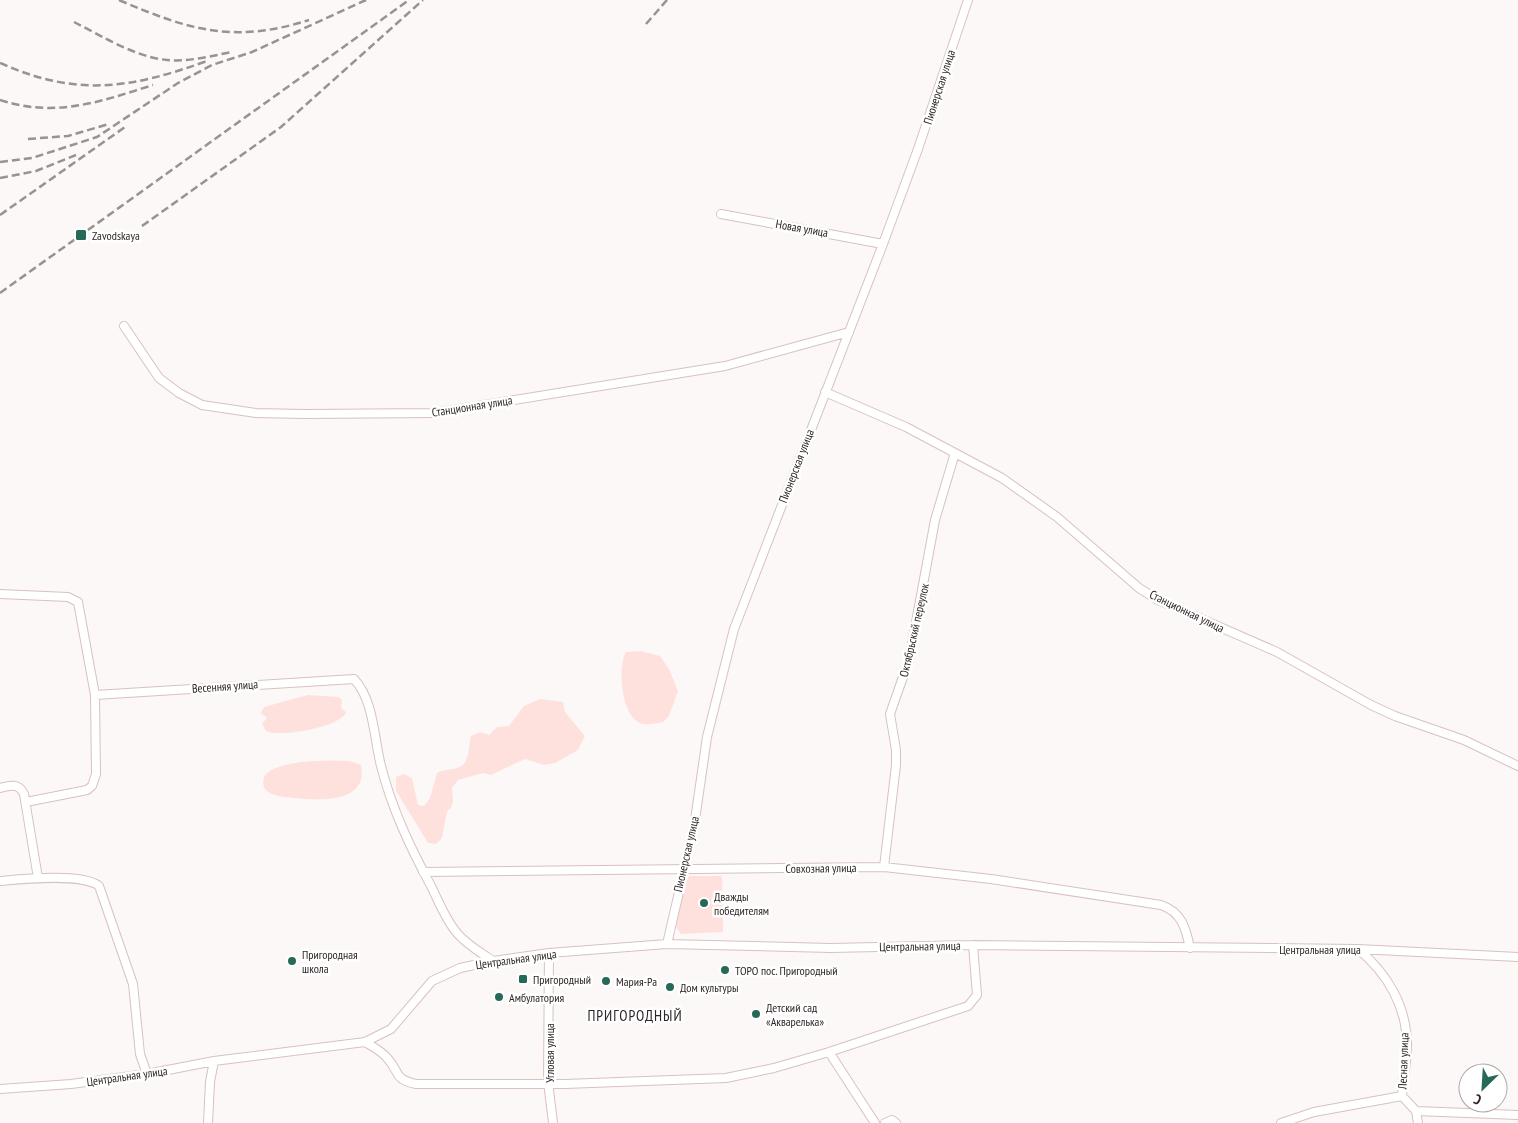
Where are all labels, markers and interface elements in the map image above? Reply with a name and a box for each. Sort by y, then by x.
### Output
street label: Пионерская улица [920,48,958,126]
street label: Новая улица [775,216,830,240]
marker: Zavodskaya [74,228,88,242]
place label: Zavodskaya [92,228,140,243]
street label: Станционная улица [431,392,514,420]
street label: Пионерская улица [775,427,817,505]
street label: Октябрьский переулок [896,581,932,678]
street label: Станционная улица [1147,586,1227,636]
street label: Весенняя улица [191,676,259,696]
street label: Пионерская улица [670,814,702,893]
street label: Совхозная улица [785,860,857,876]
place label: Дважды победителям [714,889,769,918]
marker: Дважды победителям [698,897,710,909]
street label: Центральная улица [879,938,961,954]
street label: Центральная улица [1279,942,1361,957]
street label: Центральная улица [475,946,558,972]
place label: Пригородная школа [302,947,358,976]
marker: Пригородная школа [286,955,298,967]
place label: ТОРО пос. Пригородный [735,963,837,978]
marker: ТОРО пос. Пригородный [719,964,731,976]
place label: Пригородный [533,972,591,987]
marker: Пригородный [517,973,529,985]
place label: Мария-Ра [616,974,657,989]
marker: Мария-Ра [600,975,612,987]
place label: Дом культуры [680,980,738,995]
marker: Дом культуры [664,981,676,993]
place label: Амбулатория [509,990,564,1005]
marker: Амбулатория [493,991,505,1003]
place label: Детский сад «Акварелька» [766,1000,824,1029]
district label: ПРИГОРОДНЫЙ [587,1006,683,1025]
marker: Детский сад «Акварелька» [750,1008,762,1020]
street label: Угловая улица [542,1023,557,1083]
street label: Лесная улица [1394,1032,1411,1091]
street label: Центральная улица [86,1063,169,1089]
north arrow [1458,1063,1508,1113]
text: С [1470,1090,1484,1109]

